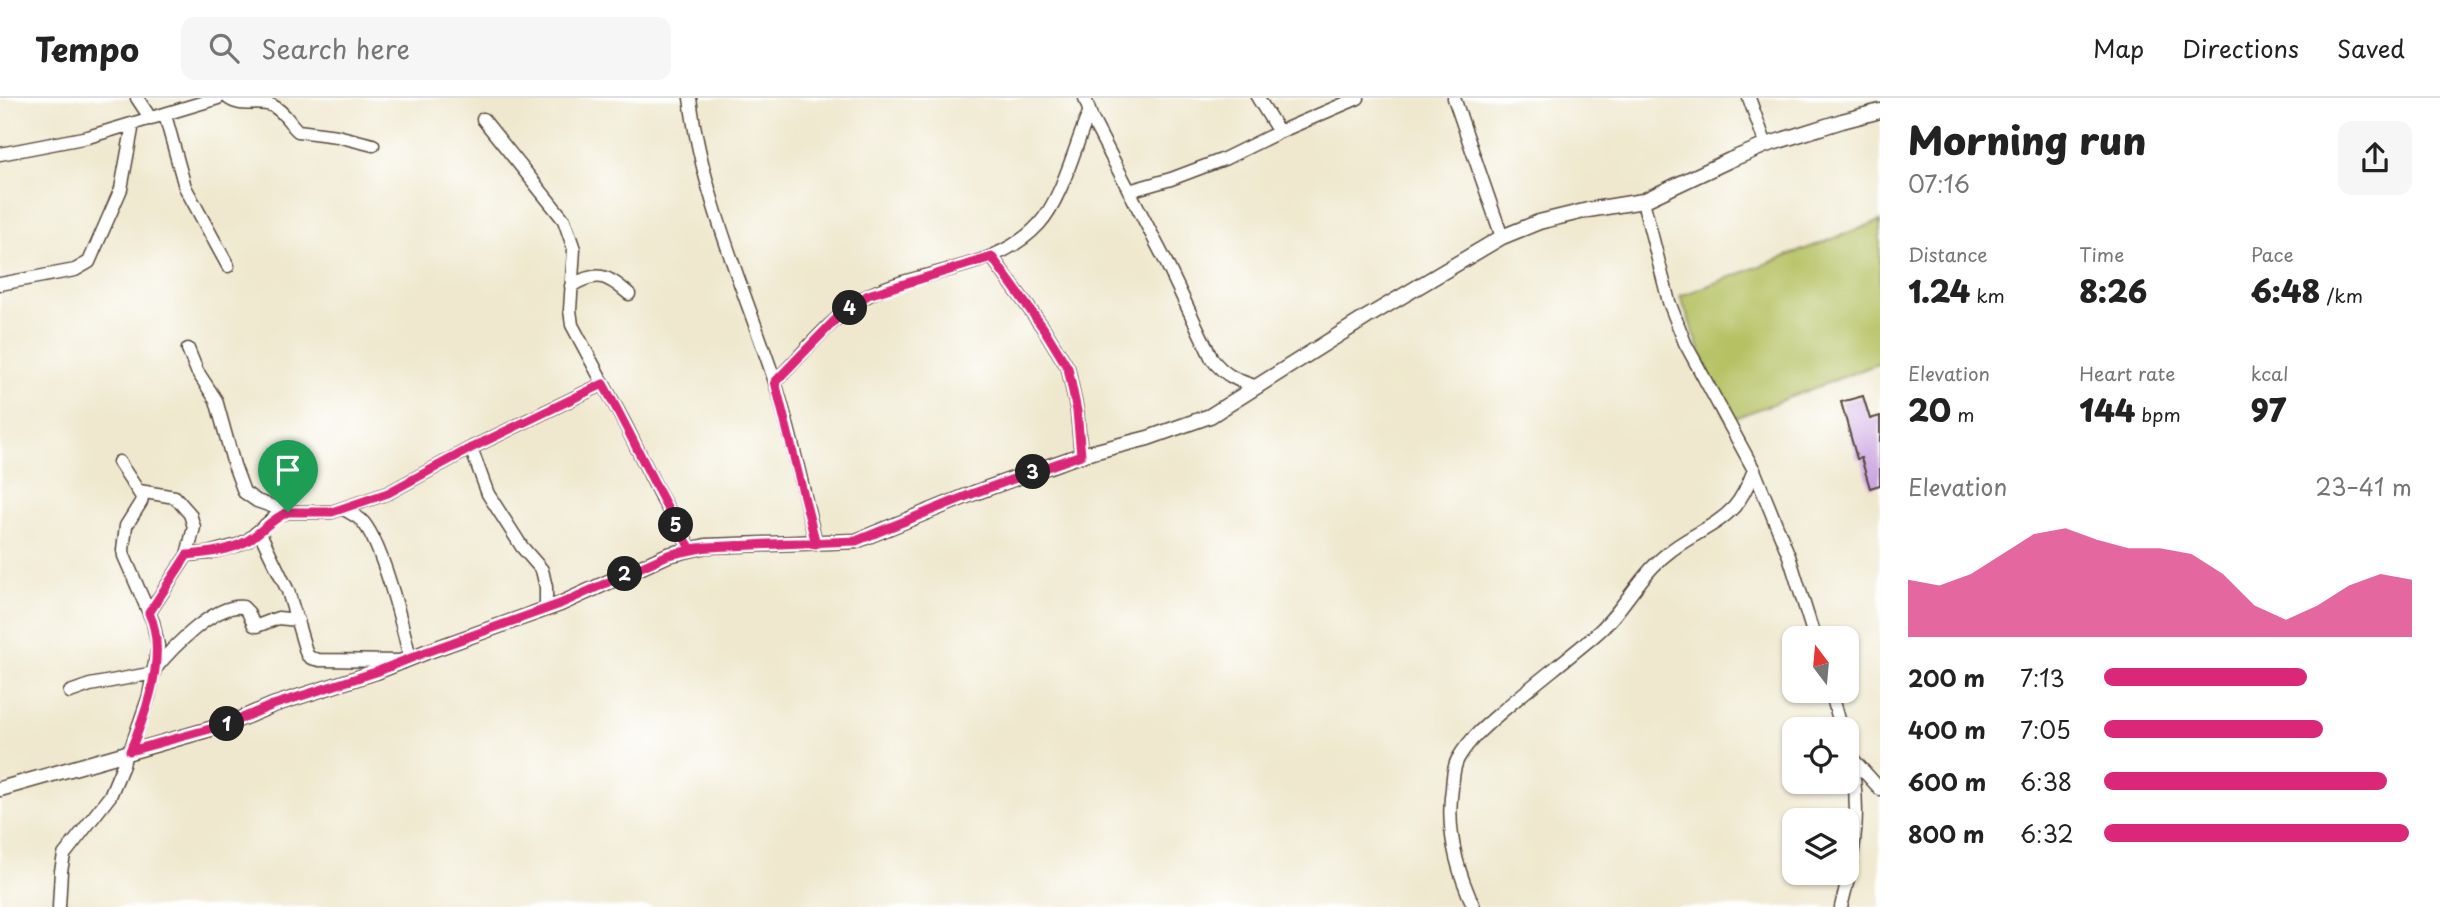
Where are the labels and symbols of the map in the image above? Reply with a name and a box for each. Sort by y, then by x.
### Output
pin: 4 [832,290,868,326]
pin [258,440,318,512]
pin: 3 [1016,454,1050,490]
pin: 5 [658,508,694,542]
pin: 2 [608,556,642,592]
north arrow [1782,626,1858,704]
pin: 1 [210,706,244,742]

